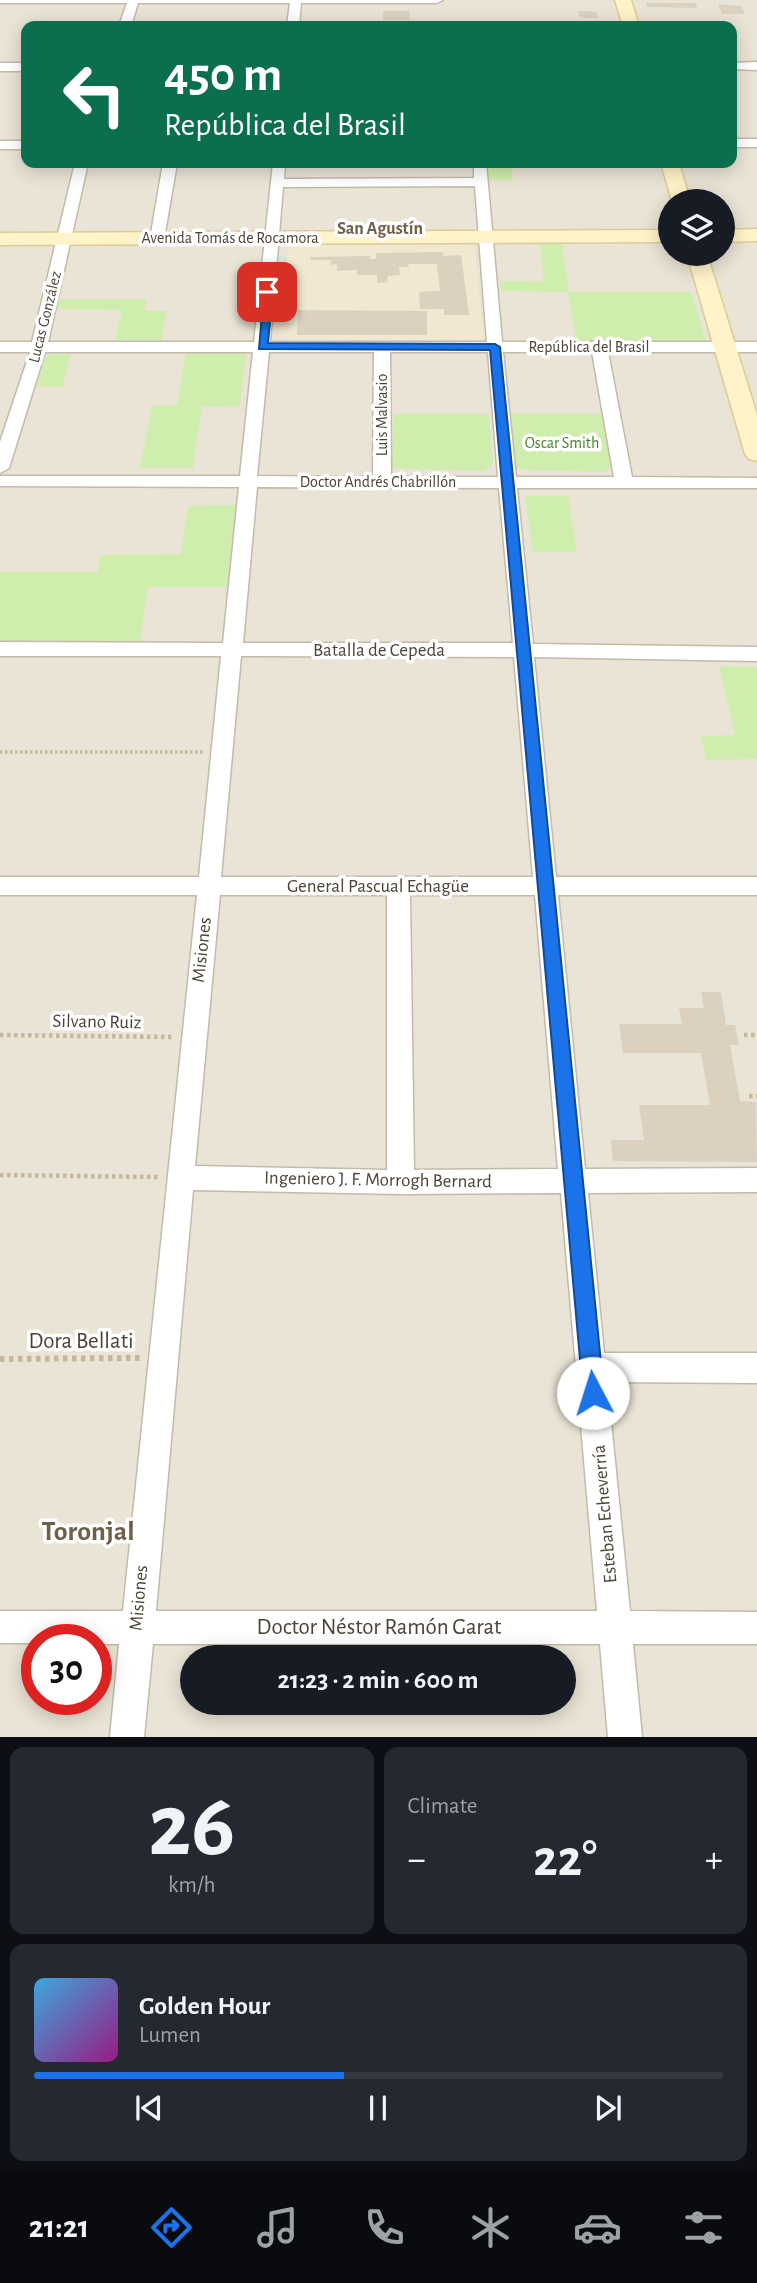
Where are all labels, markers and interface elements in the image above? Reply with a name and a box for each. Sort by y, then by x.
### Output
icon: left [49,49,140,140]
text: 450 m [164,51,282,100]
text: República del Brasil [164,109,406,141]
map controls [658,189,735,266]
button: layers [658,189,735,266]
district label: San Agustín [337,220,423,238]
street label: Avenida Tomás de Rocamora [141,230,319,246]
pin [237,262,297,322]
street label: Lucas González [26,269,64,364]
icon: arrive [248,273,286,311]
street label: República del Brasil [529,339,649,355]
street label: Luis Malvasio [374,374,390,456]
park label: Oscar Smith [525,435,599,451]
street label: Doctor Andrés Chabrillón [300,474,456,490]
street label: Batalla de Cepeda [313,641,445,660]
street label: General Pascual Echagüe [287,877,469,896]
street label: Misiones [189,916,215,984]
street label: Silvano Ruiz [52,1012,142,1032]
street label: Ingeniero J. F. Morrogh Bernard [264,1169,492,1191]
street label: Dora Bellati [28,1330,134,1353]
position arrow [556,1356,630,1430]
street label: Esteban Echeverría [589,1444,621,1584]
district label: Toronjal [41,1518,135,1546]
street label: Misiones [127,1564,151,1632]
street label: Doctor Néstor Ramón Garat [257,1616,502,1639]
speed limit sign: 30 [21,1624,112,1715]
text: 21:23 · 2 min · 600 m [278,1667,478,1693]
text: 26 [148,1781,235,1872]
text: Climate [408,1795,477,1818]
text: 22° [533,1833,597,1885]
text: − [408,1841,426,1879]
text: + [705,1841,723,1879]
text: km/h [168,1874,215,1897]
text: Golden Hour [139,1993,270,2019]
text: Lumen [139,2024,201,2047]
icon: previous [130,2089,168,2127]
icon: pause [359,2089,397,2127]
icon: next [589,2089,627,2127]
icon: directions [147,2203,196,2252]
icon: music [253,2203,302,2252]
icon: phone [360,2203,409,2252]
icon: climate [466,2203,515,2252]
icon: car [573,2203,622,2252]
icon: filters [679,2203,728,2252]
text: 21:21 [29,2211,89,2243]

